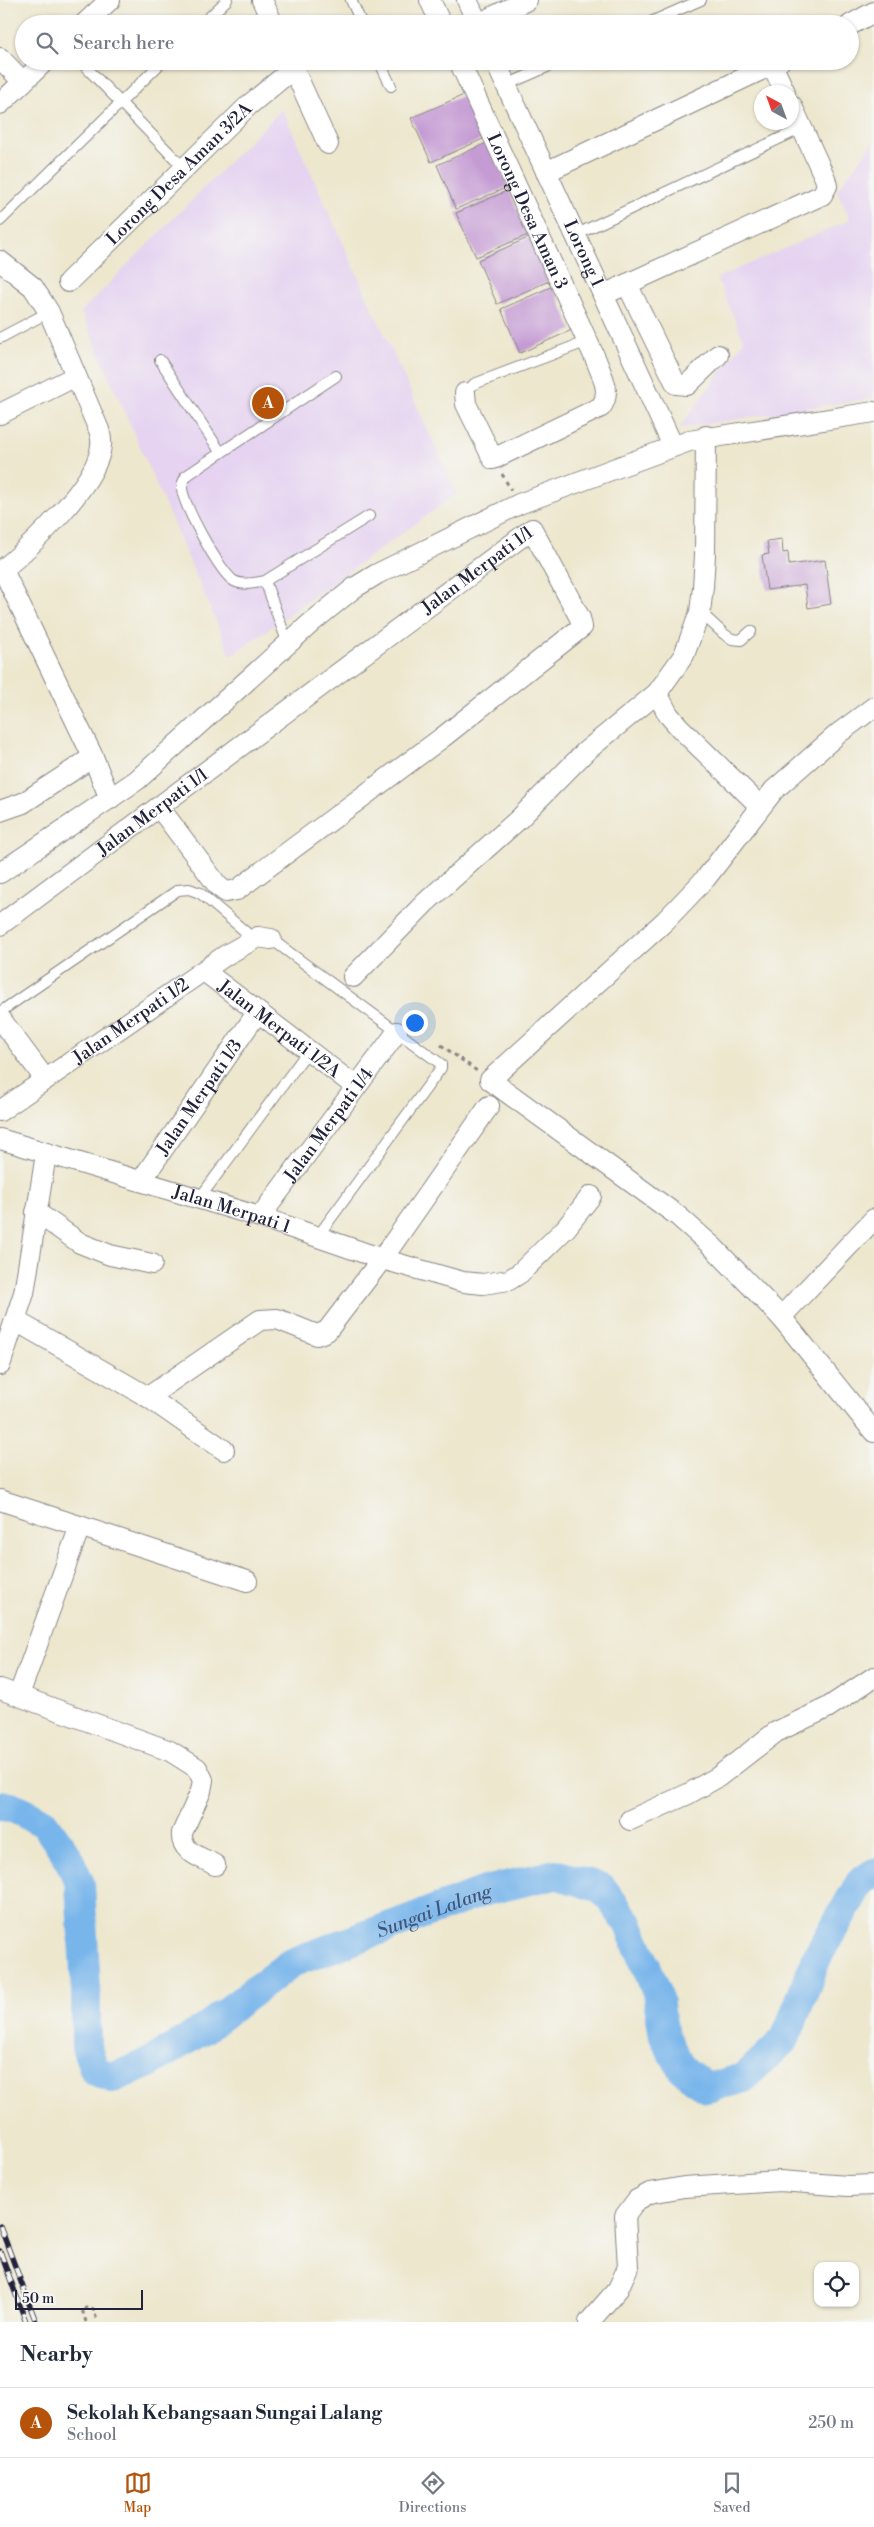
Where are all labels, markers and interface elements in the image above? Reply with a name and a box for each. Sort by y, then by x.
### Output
search box [15,15,859,70]
icon: search [33,29,61,57]
text: Search here [73,31,174,55]
north arrow [754,85,799,130]
street label: Lorong Desa Aman 3/2A [101,97,257,250]
street label: Lorong Desa Aman 3 [482,130,573,293]
street label: Lorong 1 [558,216,609,291]
pin: A [252,384,284,422]
street label: Jalan Merpati 1/1 [416,521,538,620]
street label: Jalan Merpati 1/1 [92,763,213,862]
street label: Jalan Merpati 1/2 [68,973,194,1070]
street label: Jalan Merpati 1/2A [213,974,346,1083]
your location [402,1010,428,1036]
street label: Jalan Merpati 1/3 [151,1035,247,1161]
street label: Jalan Merpati 1/4 [278,1063,379,1187]
street label: Jalan Merpati 1 [169,1180,294,1239]
water label: Sungai Lalang [373,1879,495,1943]
map controls [814,2262,859,2307]
button: locate [814,2262,859,2307]
scale bar [15,2287,142,2310]
text: 50 m [22,2290,54,2308]
text: Nearby [20,2342,93,2368]
text: Sekolah Kebangsaan Sungai Lalang [67,2401,382,2425]
text: A [30,2413,42,2433]
text: 250 m [808,2413,854,2433]
text: School [67,2425,116,2445]
tab: Map [124,2469,152,2517]
tab: Directions [399,2469,466,2517]
tab: Saved [714,2469,750,2517]

